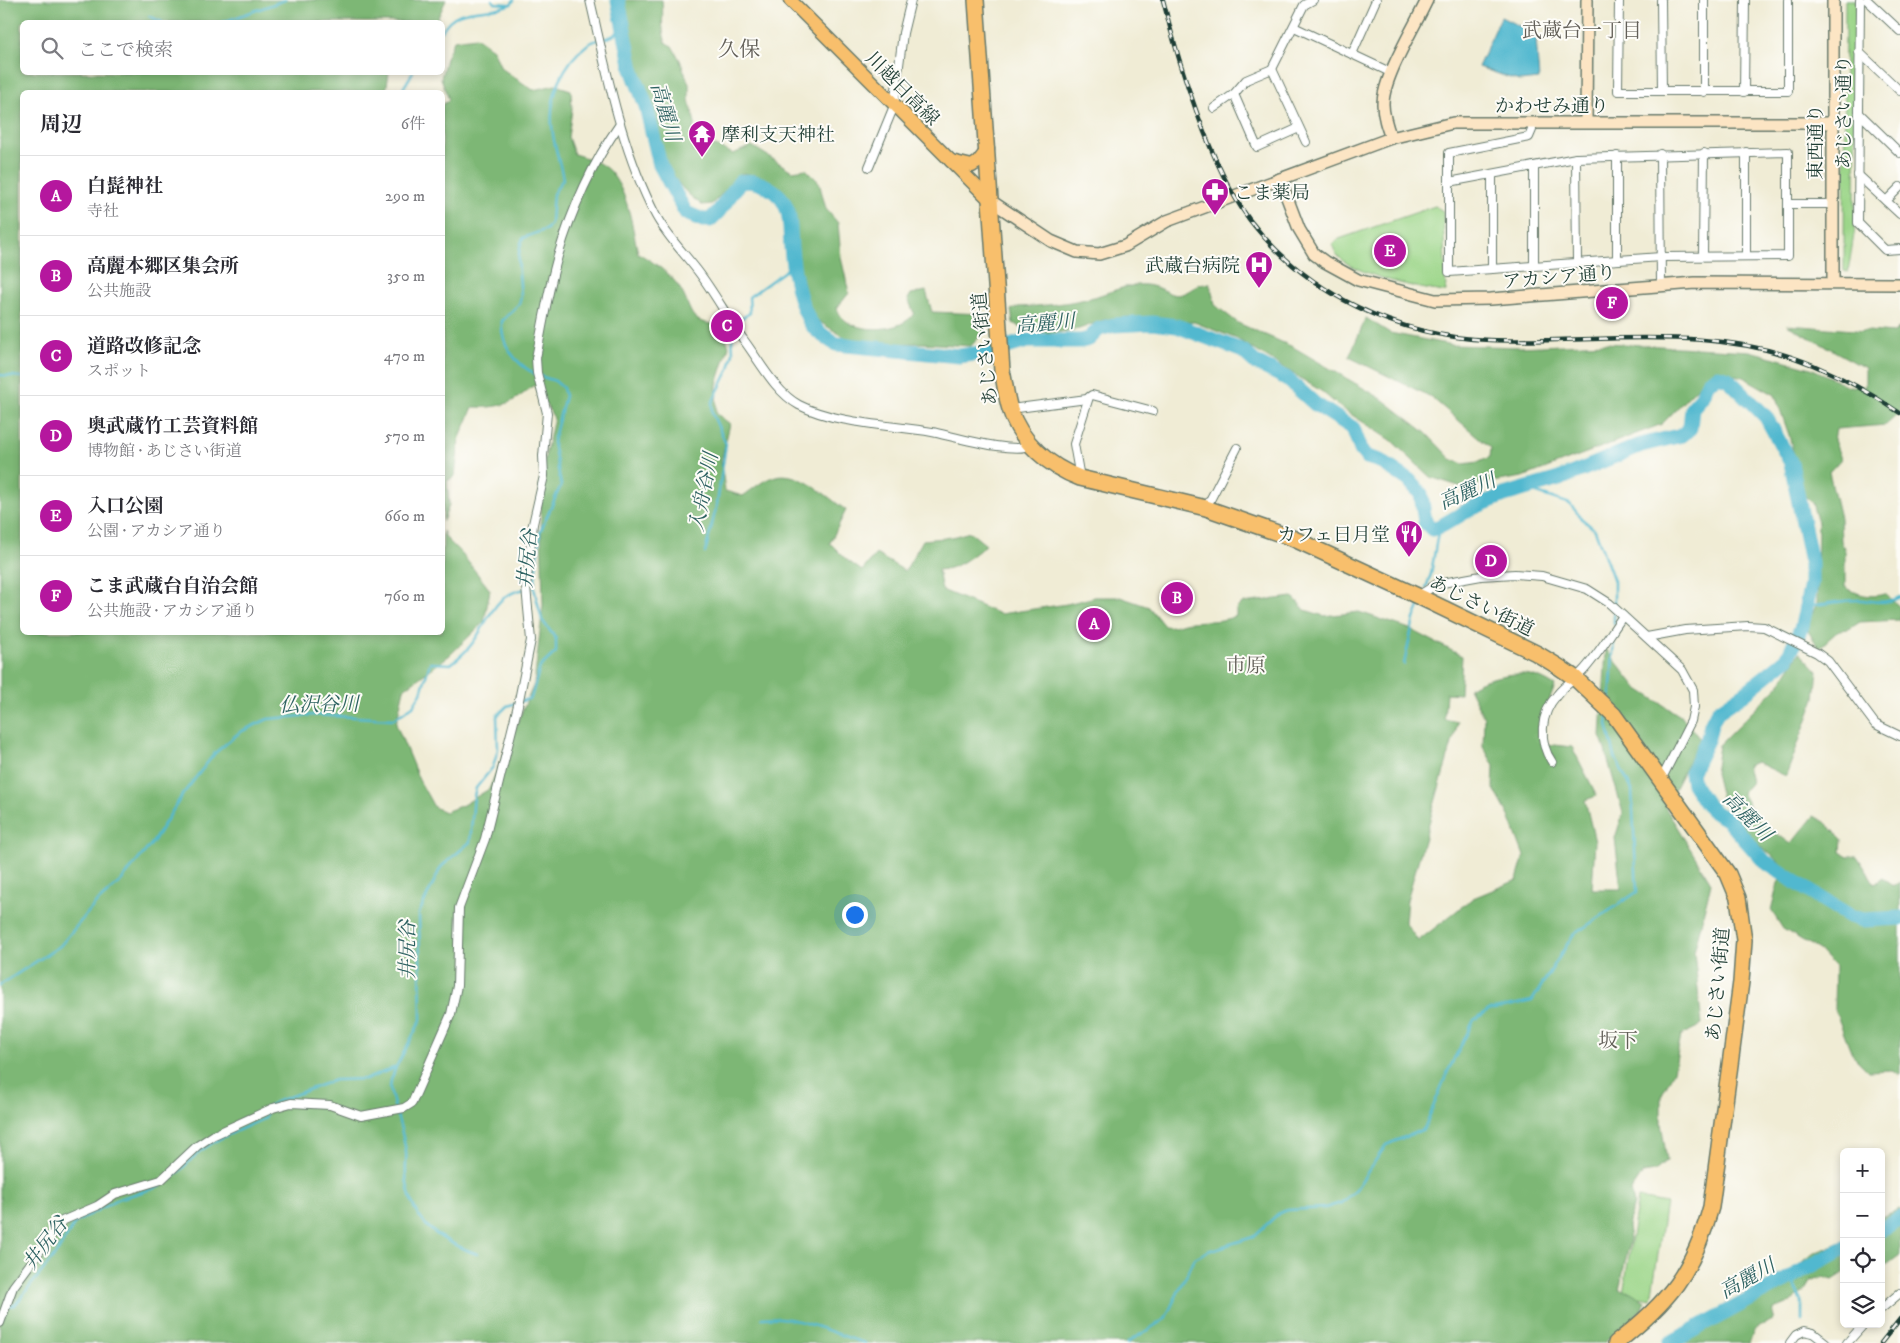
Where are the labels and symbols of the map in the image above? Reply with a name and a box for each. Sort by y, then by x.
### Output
district label: 武蔵台一丁目 [1522,19,1642,44]
district label: 久保 [718,37,760,63]
street label: 川越日高線 [860,47,944,131]
street label: あじさい通り [1833,55,1856,169]
water label: 高麗川 [644,80,685,147]
street label: かわせみ通り [1495,95,1609,118]
street label: 東西通り [1805,104,1828,180]
temple icon: 摩利支天神社 [687,119,717,158]
place label: 摩利支天神社 [721,124,835,147]
pharmacy icon: こま薬局 [1200,177,1230,216]
place label: こま薬局 [1234,182,1310,205]
pin: E [1374,232,1406,270]
hospital icon: 武蔵台病院 [1244,250,1274,289]
place label: 武蔵台病院 [1145,255,1240,278]
street label: アカシア通り [1501,261,1617,294]
pin: F [1596,284,1628,322]
street label: あじさい街道 [968,291,1003,407]
pin: C [711,307,743,345]
water label: 高麗川 [1014,309,1078,340]
water label: 入舟谷川 [685,449,725,534]
water label: 高麗川 [1435,468,1502,516]
restaurant icon: カフェ日月堂 [1394,519,1424,558]
place label: カフェ日月堂 [1277,524,1390,547]
water label: 井尻谷 [513,527,544,590]
pin: D [1475,542,1507,580]
street label: あじさい街道 [1425,571,1538,642]
pin: B [1161,579,1193,617]
pin: A [1078,605,1110,643]
district label: 市原 [1226,654,1266,679]
water label: 仏沢谷川 [279,692,361,719]
water label: 高麗川 [1717,787,1778,849]
your location [842,902,868,928]
water label: 井尻谷 [396,919,421,980]
street label: あじさい街道 [1702,926,1735,1042]
district label: 坂下 [1598,1029,1638,1054]
water label: 井尻谷 [18,1212,75,1275]
water label: 高麗川 [1715,1253,1782,1305]

